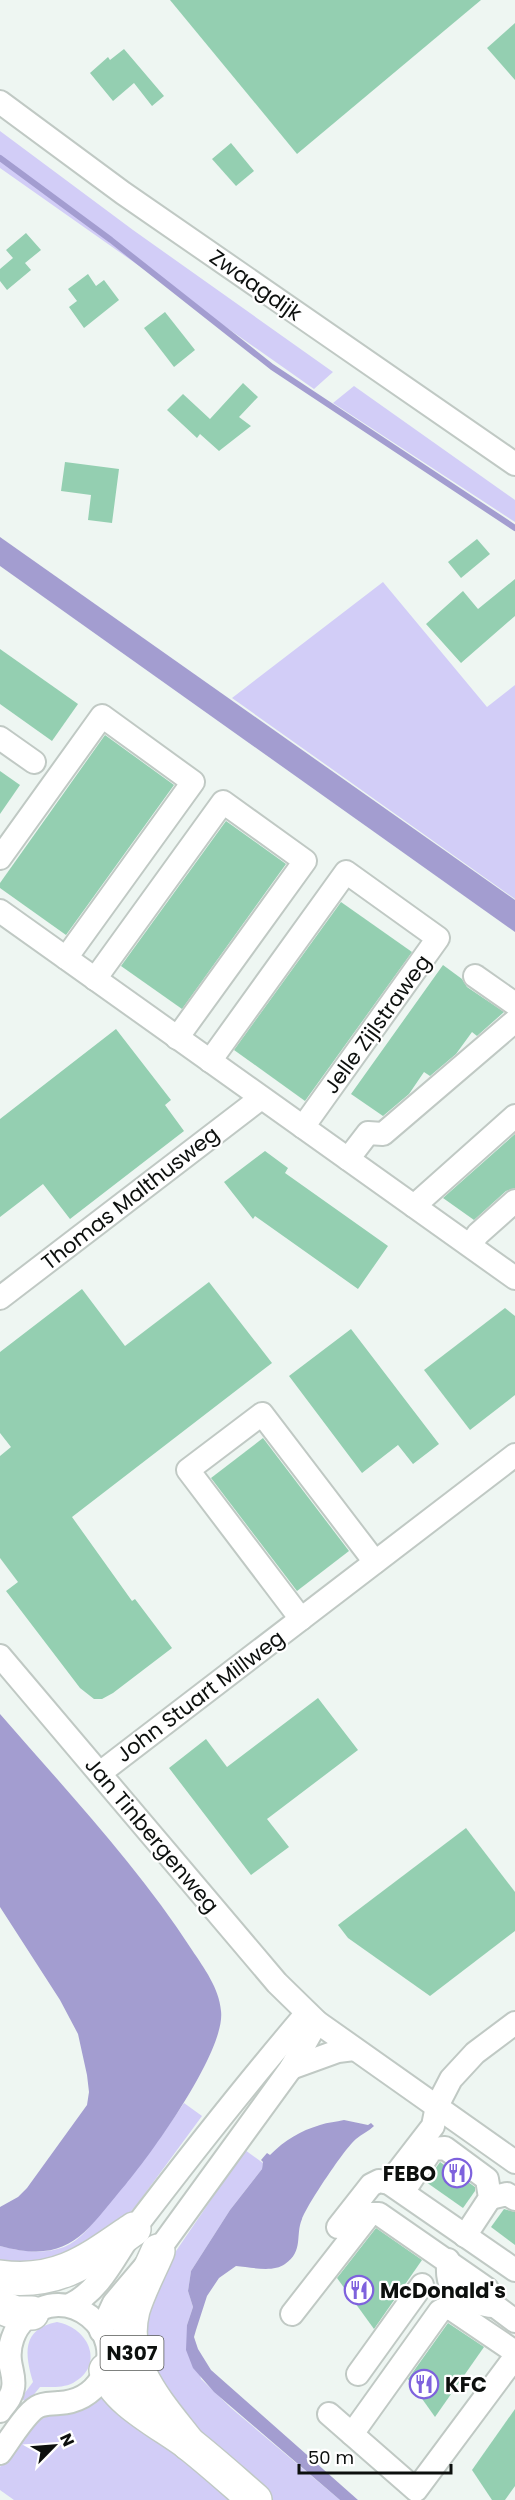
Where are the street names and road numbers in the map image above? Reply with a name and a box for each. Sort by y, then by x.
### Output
street label: Zwaagdijk [204,243,308,328]
street label: Jelle Zijlstraweg [317,949,437,1099]
street label: Thomas Malthusweg [35,1119,225,1277]
street label: John Stuart Millweg [110,1623,290,1769]
street label: Jan Tinbergenweg [78,1751,226,1919]
road number: N307 [100,2336,164,2370]

